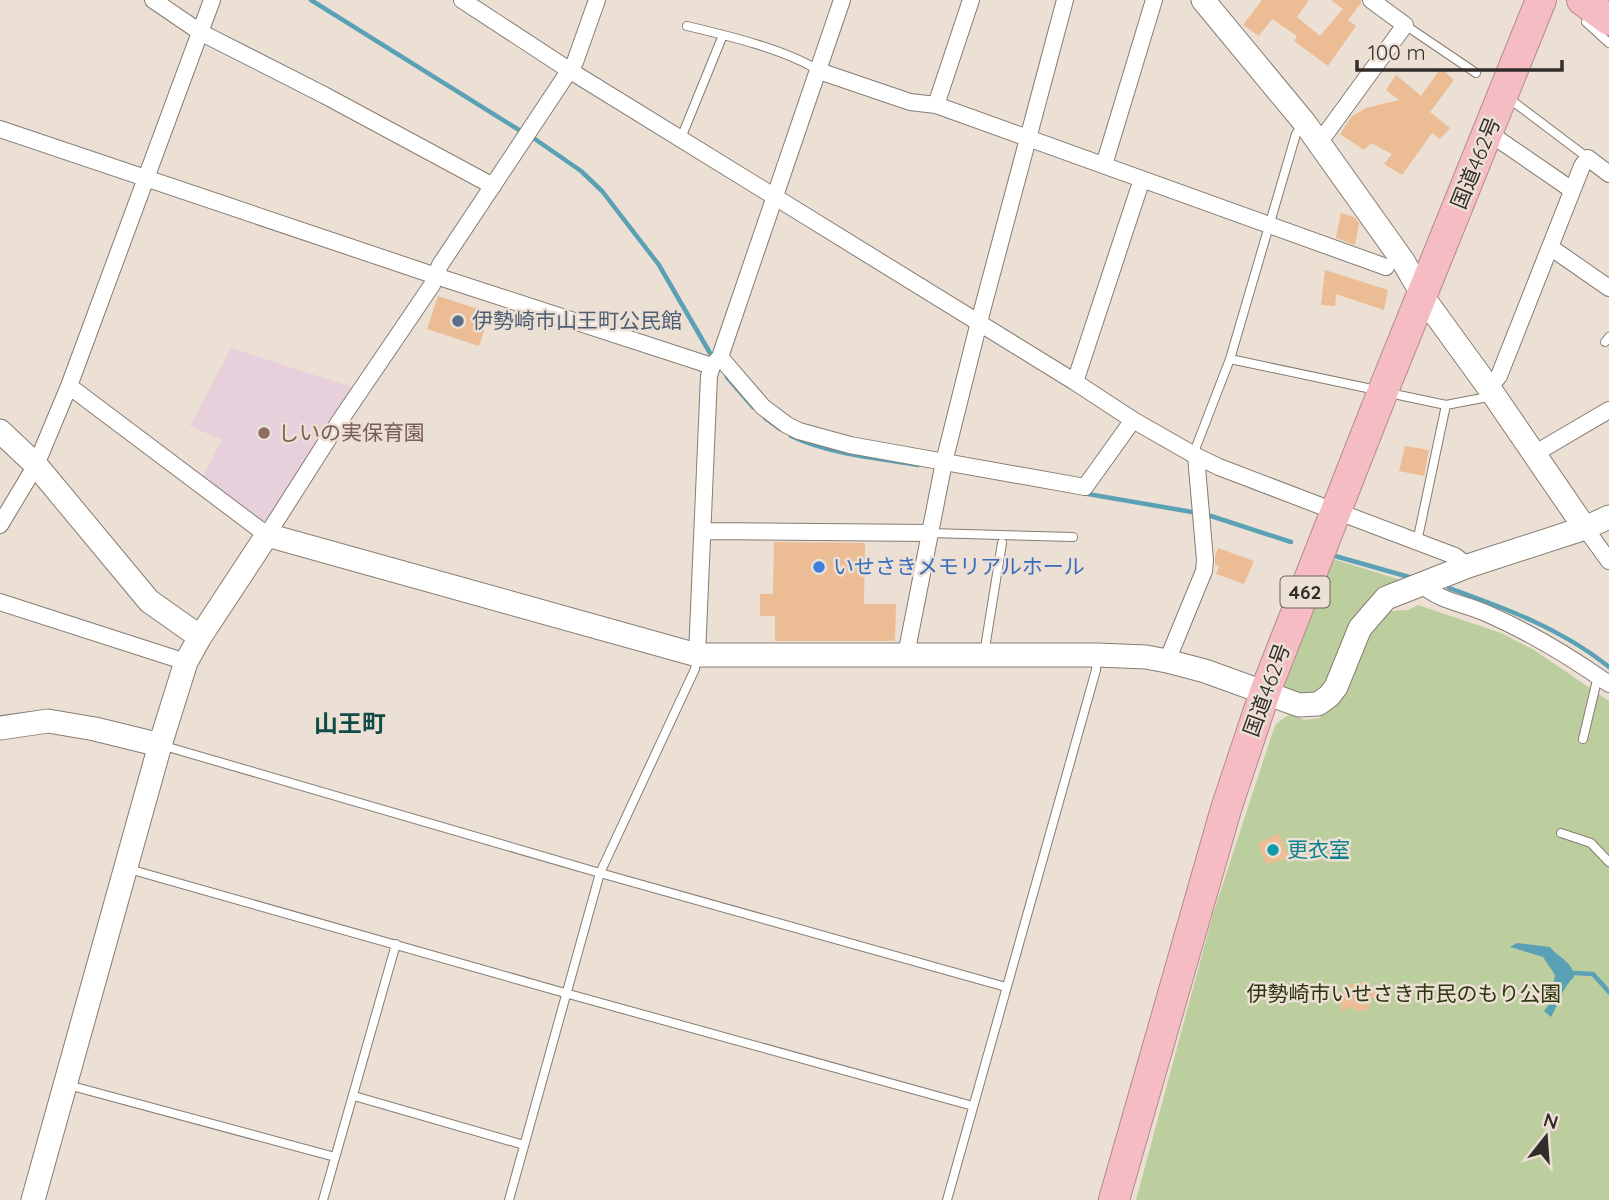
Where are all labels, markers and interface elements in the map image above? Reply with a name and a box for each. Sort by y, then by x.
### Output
scale bar [1357,28,1562,72]
text: 100 m [1368,39,1426,65]
street label: 国道462号 [1445,113,1505,212]
place label: 伊勢崎市山王町公民館 [472,307,682,333]
marker: 伊勢崎市山王町公民館 [450,313,466,329]
place label: しいの実保育園 [278,419,425,445]
marker: しいの実保育園 [256,425,272,441]
place label: いせさきメモリアルホール [833,553,1085,579]
marker: いせさきメモリアルホール [811,559,827,575]
road number: 462 [1280,576,1330,608]
street label: 国道462号 [1237,640,1295,740]
district label: 山王町 [314,708,386,738]
place label: 更衣室 [1287,836,1350,862]
marker: 更衣室 [1265,842,1281,858]
park label: 伊勢崎市いせさき市民のもり公園 [1247,980,1562,1006]
north arrow [1511,1102,1581,1172]
text: N [1541,1107,1561,1134]

